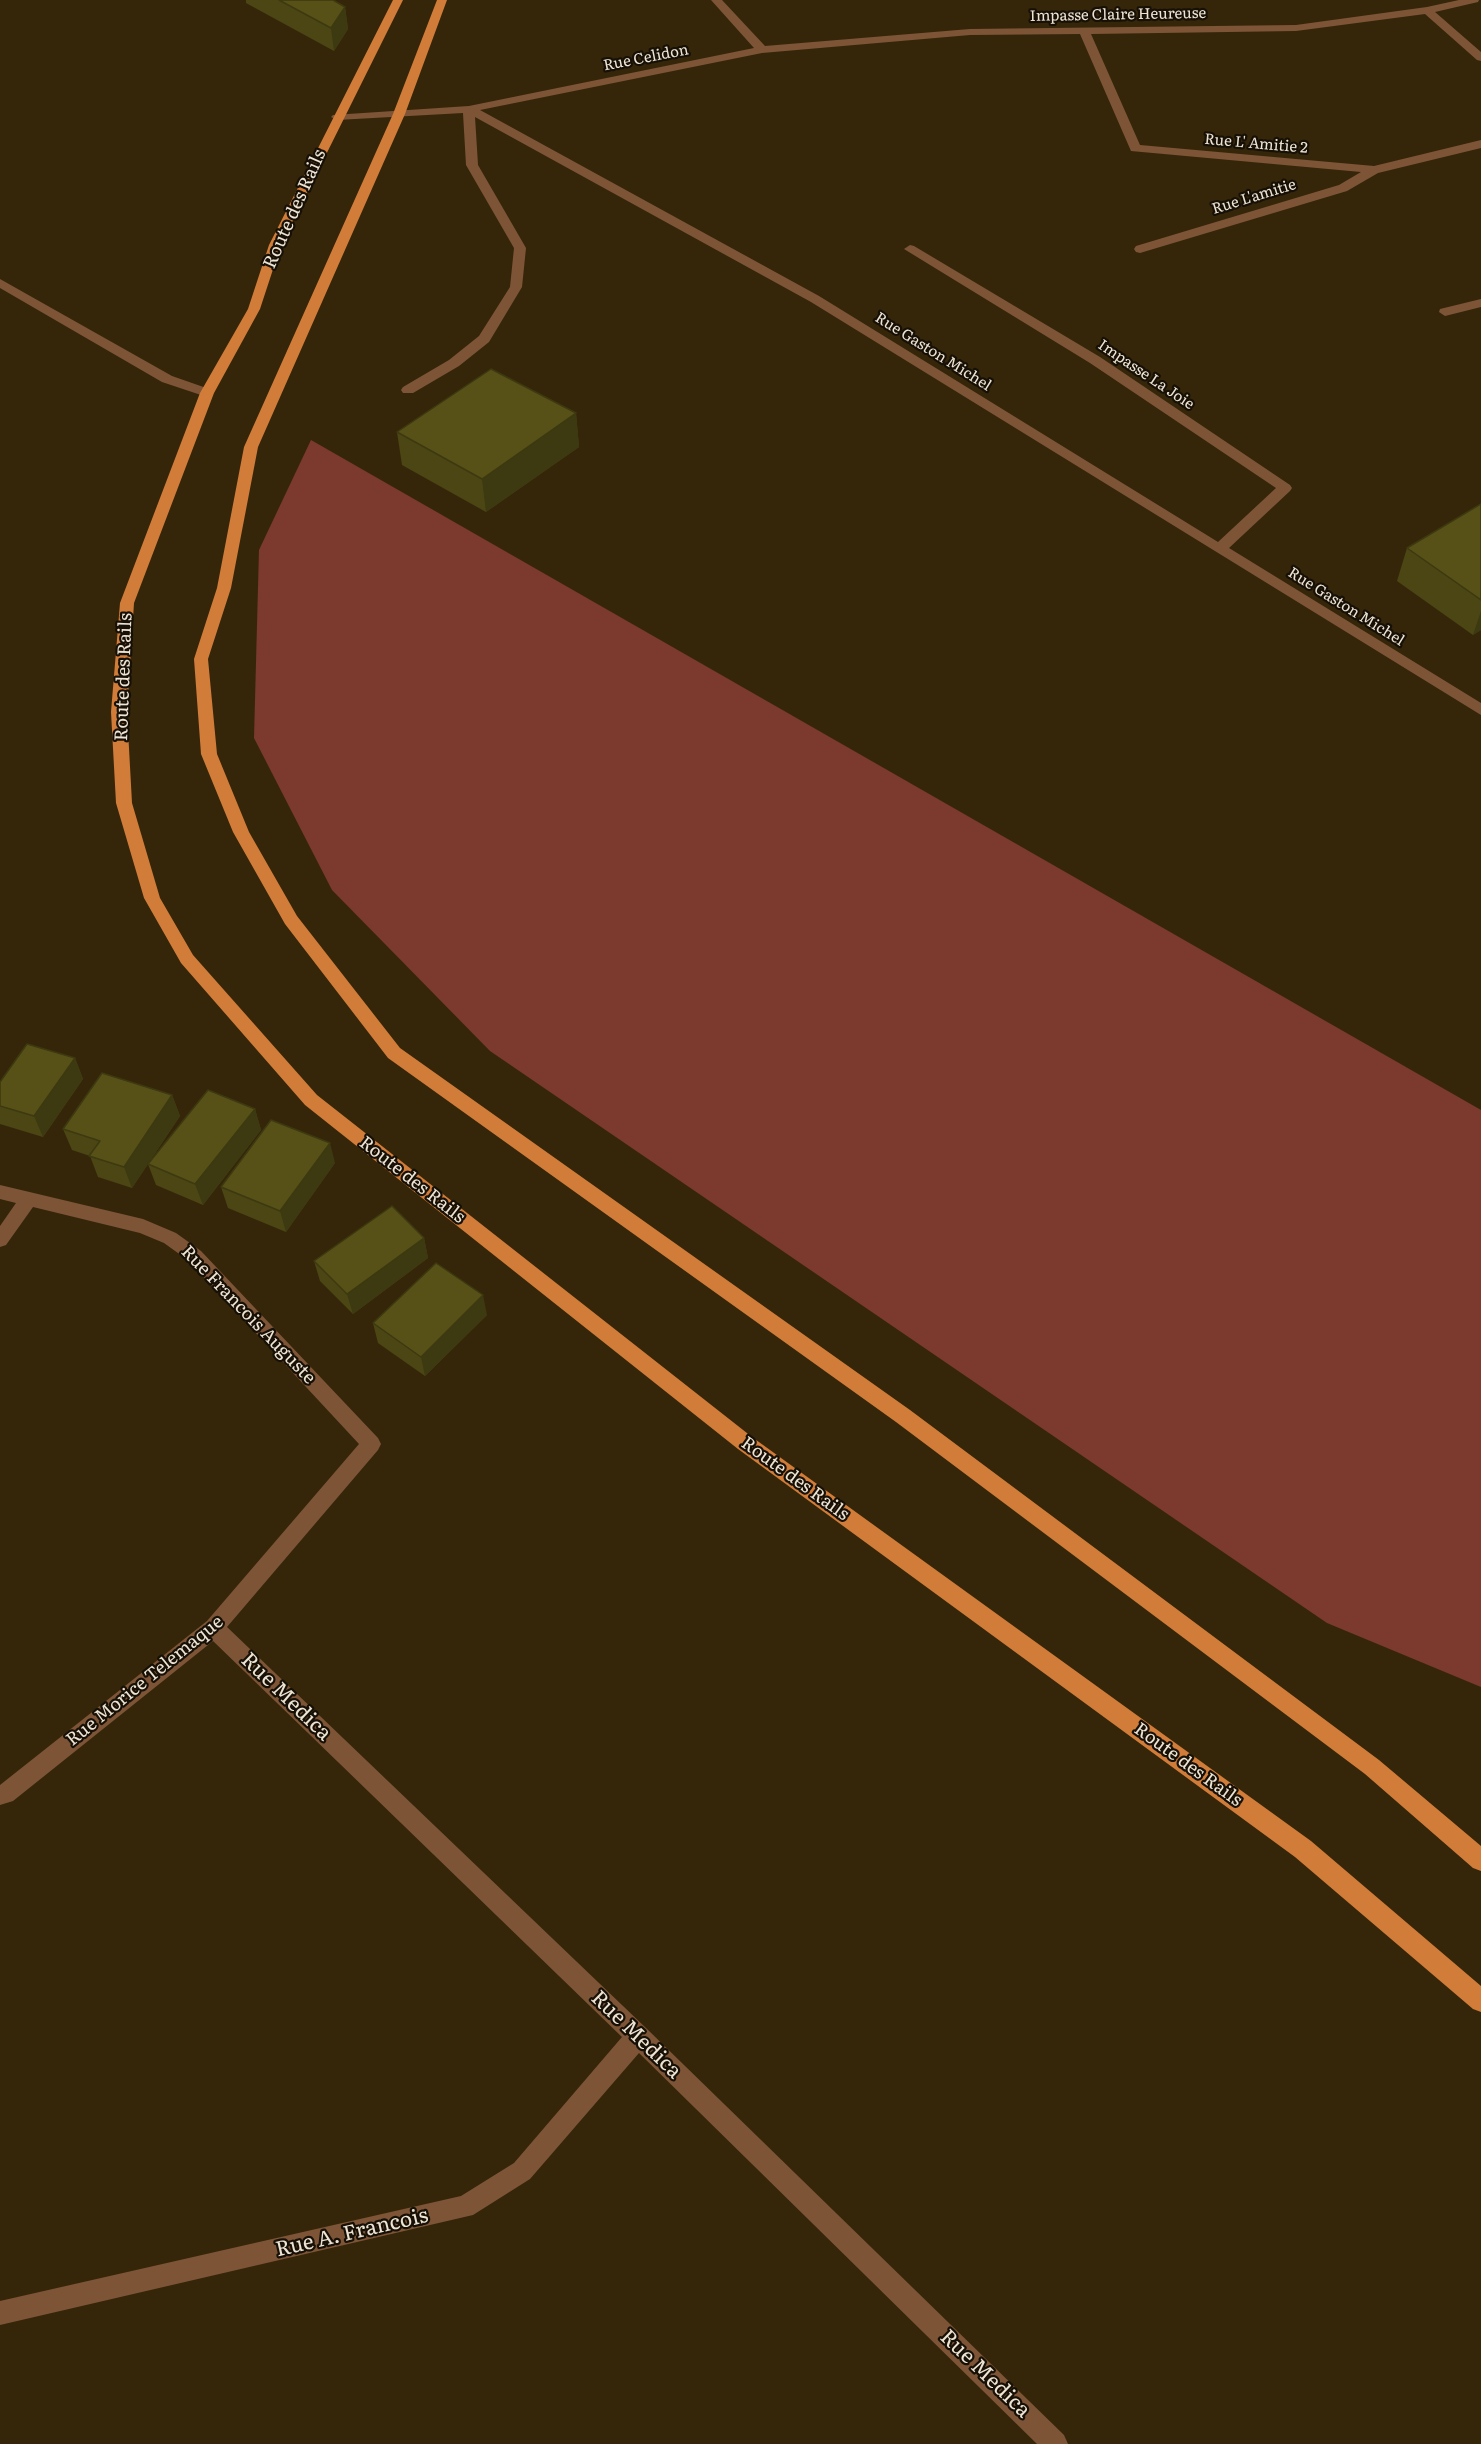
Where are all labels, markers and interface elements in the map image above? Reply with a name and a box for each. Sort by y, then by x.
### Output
street label: Impasse Claire Heureuse [1030,4,1206,26]
street label: Rue Celidon [602,41,690,75]
street label: Rue L' Amitie 2 [1204,131,1308,157]
street label: Route des Rails [259,146,331,272]
street label: Rue L'amitie [1210,176,1298,218]
street label: Rue Gaston Michel [872,309,994,395]
street label: Impasse La Joie [1095,336,1197,414]
street label: Rue Gaston Michel [1285,564,1407,650]
street label: Route des Rails [111,613,137,741]
street label: Route des Rails [355,1132,469,1228]
street label: Rue Francois Auguste [176,1241,320,1389]
street label: Route des Rails [737,1433,853,1525]
street label: Rue Morice Telemaque [62,1611,228,1751]
street label: Rue Medica [236,1648,336,1746]
street label: Route des Rails [1130,1719,1246,1811]
street label: Rue Medica [586,1986,686,2084]
street label: Rue A. Francois [273,2203,431,2263]
street label: Rue Medica [935,2325,1035,2423]

